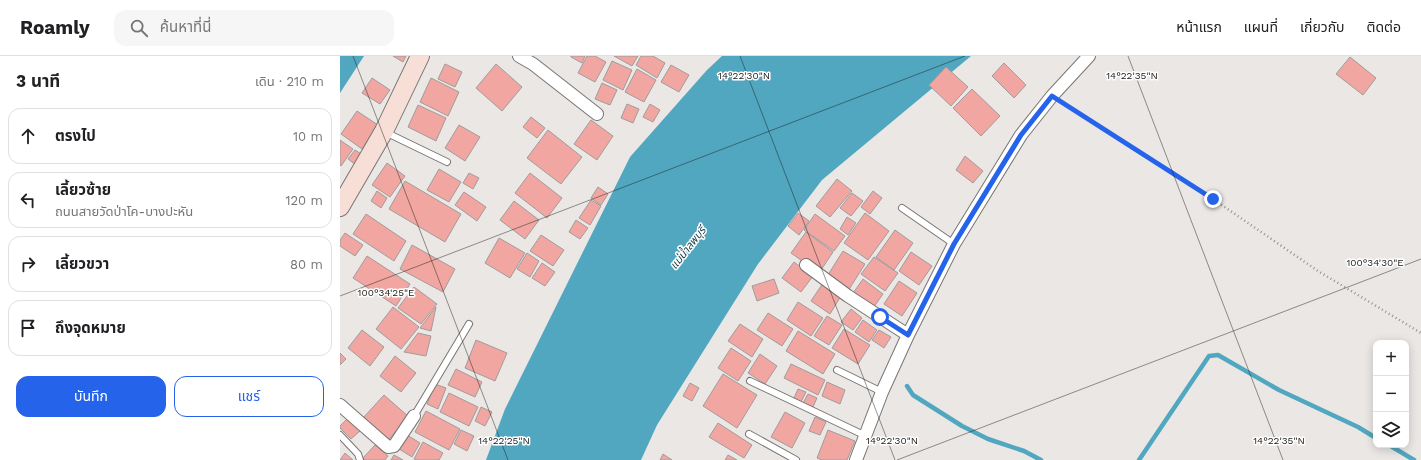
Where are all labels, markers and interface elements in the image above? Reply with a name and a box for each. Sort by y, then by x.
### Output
search box [114,10,394,46]
text: Roamly [20,16,90,39]
icon: search [128,17,150,39]
text: ค้นหาที่นี่ [160,18,211,36]
text: หน้าแรก [1176,19,1222,35]
text: แผนที่ [1244,19,1278,35]
text: เกี่ยวกับ [1300,19,1345,35]
text: ติดต่อ [1367,19,1401,35]
text: 14°22'30"N [718,70,770,81]
text: 14°22'35"N [1106,70,1158,81]
text: 3 นาที [16,71,60,91]
text: เดิน · 210 m [255,74,324,89]
icon: ahead [17,125,39,147]
text: ตรงไป [55,127,96,145]
text: 10 m [293,129,323,144]
text: เลี้ยวซ้าย [55,181,111,199]
icon: left [17,189,39,211]
route end [1204,190,1222,208]
text: 120 m [285,193,323,208]
text: ถนนสายวัดป่าโค-บางปะหัน [55,204,193,219]
water label: แม่น้ำลพบุรี [666,221,710,272]
icon: right [17,253,39,275]
text: เลี้ยวขวา [55,255,109,273]
text: 80 m [290,257,323,272]
text: 100°34'30"E [1346,257,1404,268]
text: 100°34'25"E [358,287,414,298]
route start [871,308,889,326]
icon: arrive [17,317,39,339]
text: ถึงจุดหมาย [55,319,126,337]
map controls [1373,340,1409,448]
button: + [1373,340,1409,376]
button: บันทึก [16,376,166,417]
button: แชร์ [174,376,324,417]
button: − [1373,376,1409,412]
button: layers [1373,412,1409,448]
text: 14°22'25"N [478,435,530,446]
text: 14°22'30"N [866,435,918,446]
text: 14°22'35"N [1253,435,1305,446]

